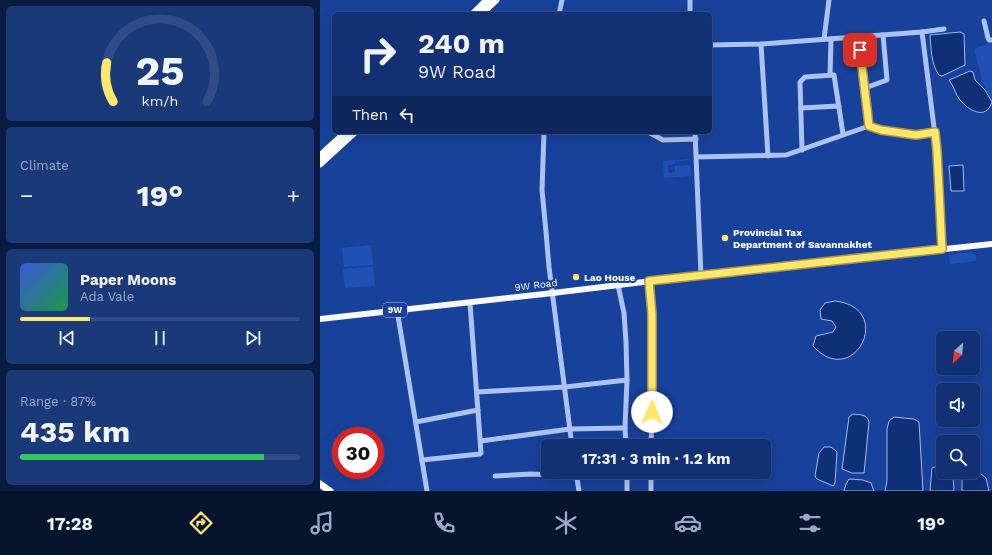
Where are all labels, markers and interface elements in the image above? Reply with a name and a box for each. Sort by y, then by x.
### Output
text: 240 m [418,27,505,60]
icon: right [352,28,404,80]
pin [843,33,877,67]
icon: arrive [849,39,871,61]
text: 25 [135,45,185,94]
text: 9W Road [418,61,496,82]
text: km/h [142,92,178,108]
icon: left [396,104,418,126]
text: Then [352,106,388,124]
text: Climate [20,158,69,173]
text: 19° [137,178,183,213]
text: − [20,183,33,208]
text: + [287,183,300,208]
place label: Provincial Tax Department of Savannakhet [733,227,873,250]
marker: Provincial Tax Department of Savannakhet [720,233,730,243]
text: Paper Moons [80,271,176,289]
marker: Lao House [571,272,581,282]
place label: Lao House [584,272,635,283]
street label: 9W Road [514,277,558,293]
text: Ada Vale [80,289,134,304]
road number: 9W [383,303,407,317]
icon: previous [56,327,78,349]
icon: pause [149,327,171,349]
icon: next [242,327,264,349]
north arrow [936,331,980,375]
map controls [936,331,980,479]
button: sound [936,383,980,427]
position arrow [631,391,673,433]
text: Range · 87% [20,394,96,409]
text: 435 km [20,414,130,449]
speed limit sign: 30 [332,427,384,479]
button: search [936,435,980,479]
text: 17:31 · 3 min · 1.2 km [582,450,730,468]
icon: directions [187,509,215,537]
icon: music [308,509,336,537]
icon: phone [430,509,458,537]
icon: climate [552,509,580,537]
icon: car [674,509,702,537]
icon: filters [796,509,824,537]
text: 17:28 [47,513,93,534]
text: 19° [917,513,945,534]

